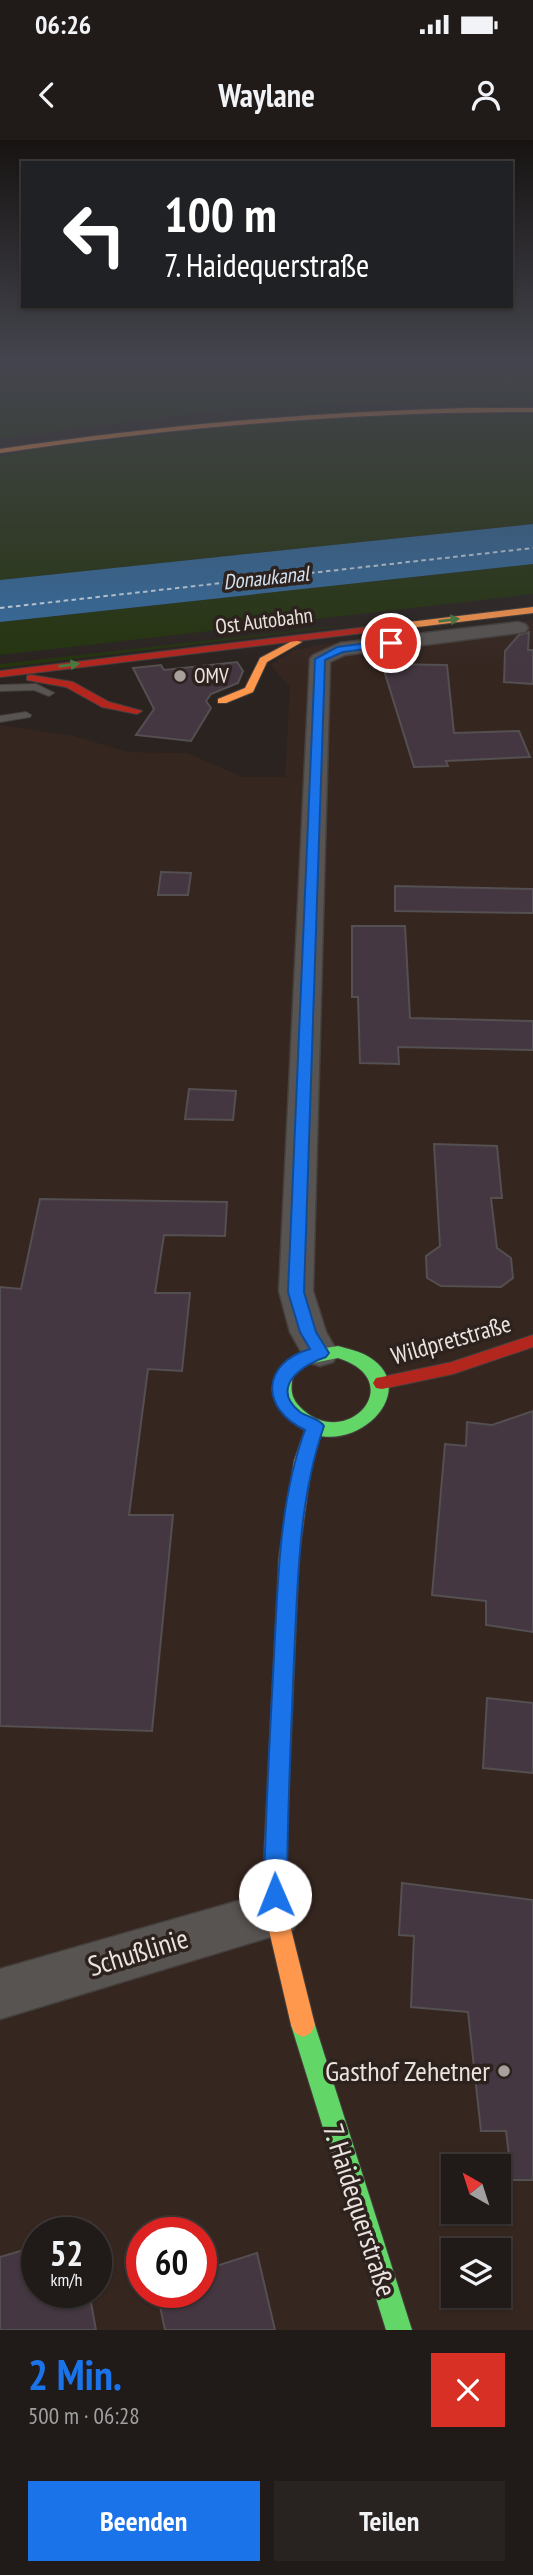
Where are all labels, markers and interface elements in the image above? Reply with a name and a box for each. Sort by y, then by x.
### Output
text: 06:26 [35,8,91,41]
text: Waylane [218,74,315,116]
icon: back [28,76,66,114]
icon: person [467,76,505,114]
text: 100 m [164,182,277,246]
icon: left [49,189,140,280]
text: 7. Haidequerstraße [164,244,369,286]
water label: Donaukanal [222,559,312,595]
street label: Ost Autobahn [214,601,314,640]
pin [361,613,421,673]
one-way arrow [439,615,461,626]
icon: arrive [372,624,410,662]
one-way arrow [58,660,80,671]
place label: OMV [194,662,229,689]
marker: OMV [172,668,188,684]
street label: Wildpretstraße [387,1308,514,1371]
position arrow [238,1858,312,1932]
street label: Schußlinie [83,1919,192,1984]
place label: Gasthof Zehetner [325,2052,490,2089]
marker: Gasthof Zehetner [496,2063,512,2079]
street label: 7. Haidequerstraße [315,2119,406,2301]
north arrow [441,2154,511,2224]
map controls [441,2154,511,2308]
speed limit sign: 60 [126,2217,217,2308]
text: 52 [50,2230,83,2276]
button: layers [441,2238,511,2308]
text: km/h [51,2268,82,2291]
text: 2 Min. [28,2347,122,2402]
button: close [431,2353,505,2427]
text: 500 m · 06:28 [28,2401,140,2430]
button: Beenden [28,2481,260,2561]
button: Teilen [274,2481,505,2561]

